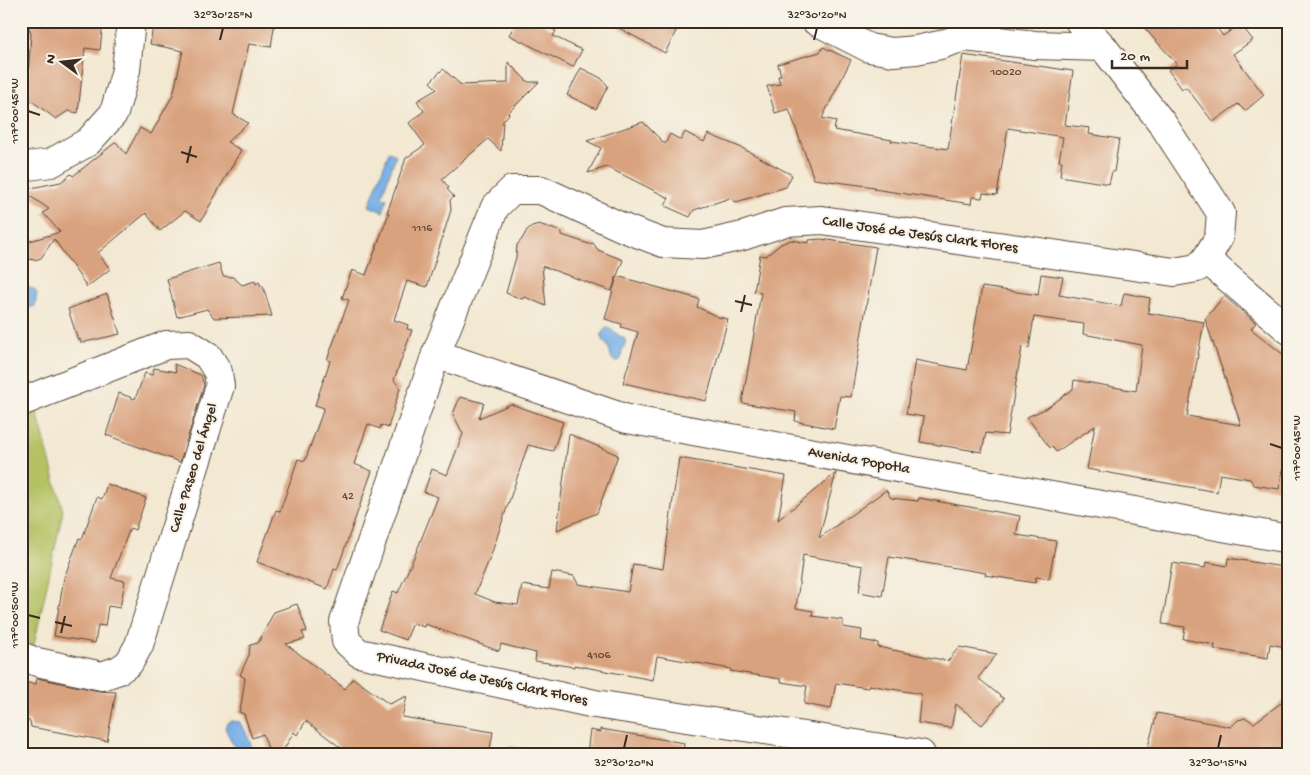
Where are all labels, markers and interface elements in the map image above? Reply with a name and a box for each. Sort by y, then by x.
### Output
text: 32°30'25"N [193,9,252,23]
text: 32°30'20"N [786,9,847,23]
north arrow [38,38,88,88]
scale bar [1112,38,1188,70]
text: 20 m [1120,48,1150,66]
text: N [42,53,61,66]
house number: 10020 [989,66,1022,80]
text: 117°00'45"W [9,78,23,145]
street label: Calle José de Jesús Clark Flores [821,212,1019,258]
house number: 1116 [411,222,433,236]
street label: Calle Paseo del Ángel [166,401,222,535]
text: 117°00'45"W [1291,415,1305,482]
street label: Avenida Popotla [807,443,912,479]
house number: 42 [342,490,354,504]
text: 117°00'50"W [9,582,23,649]
street label: Privada José de Jesús Clark Flores [374,648,590,710]
house number: 4106 [587,649,612,663]
text: 32°30'20"N [593,757,654,771]
text: 32°30'15"N [1188,757,1247,771]

